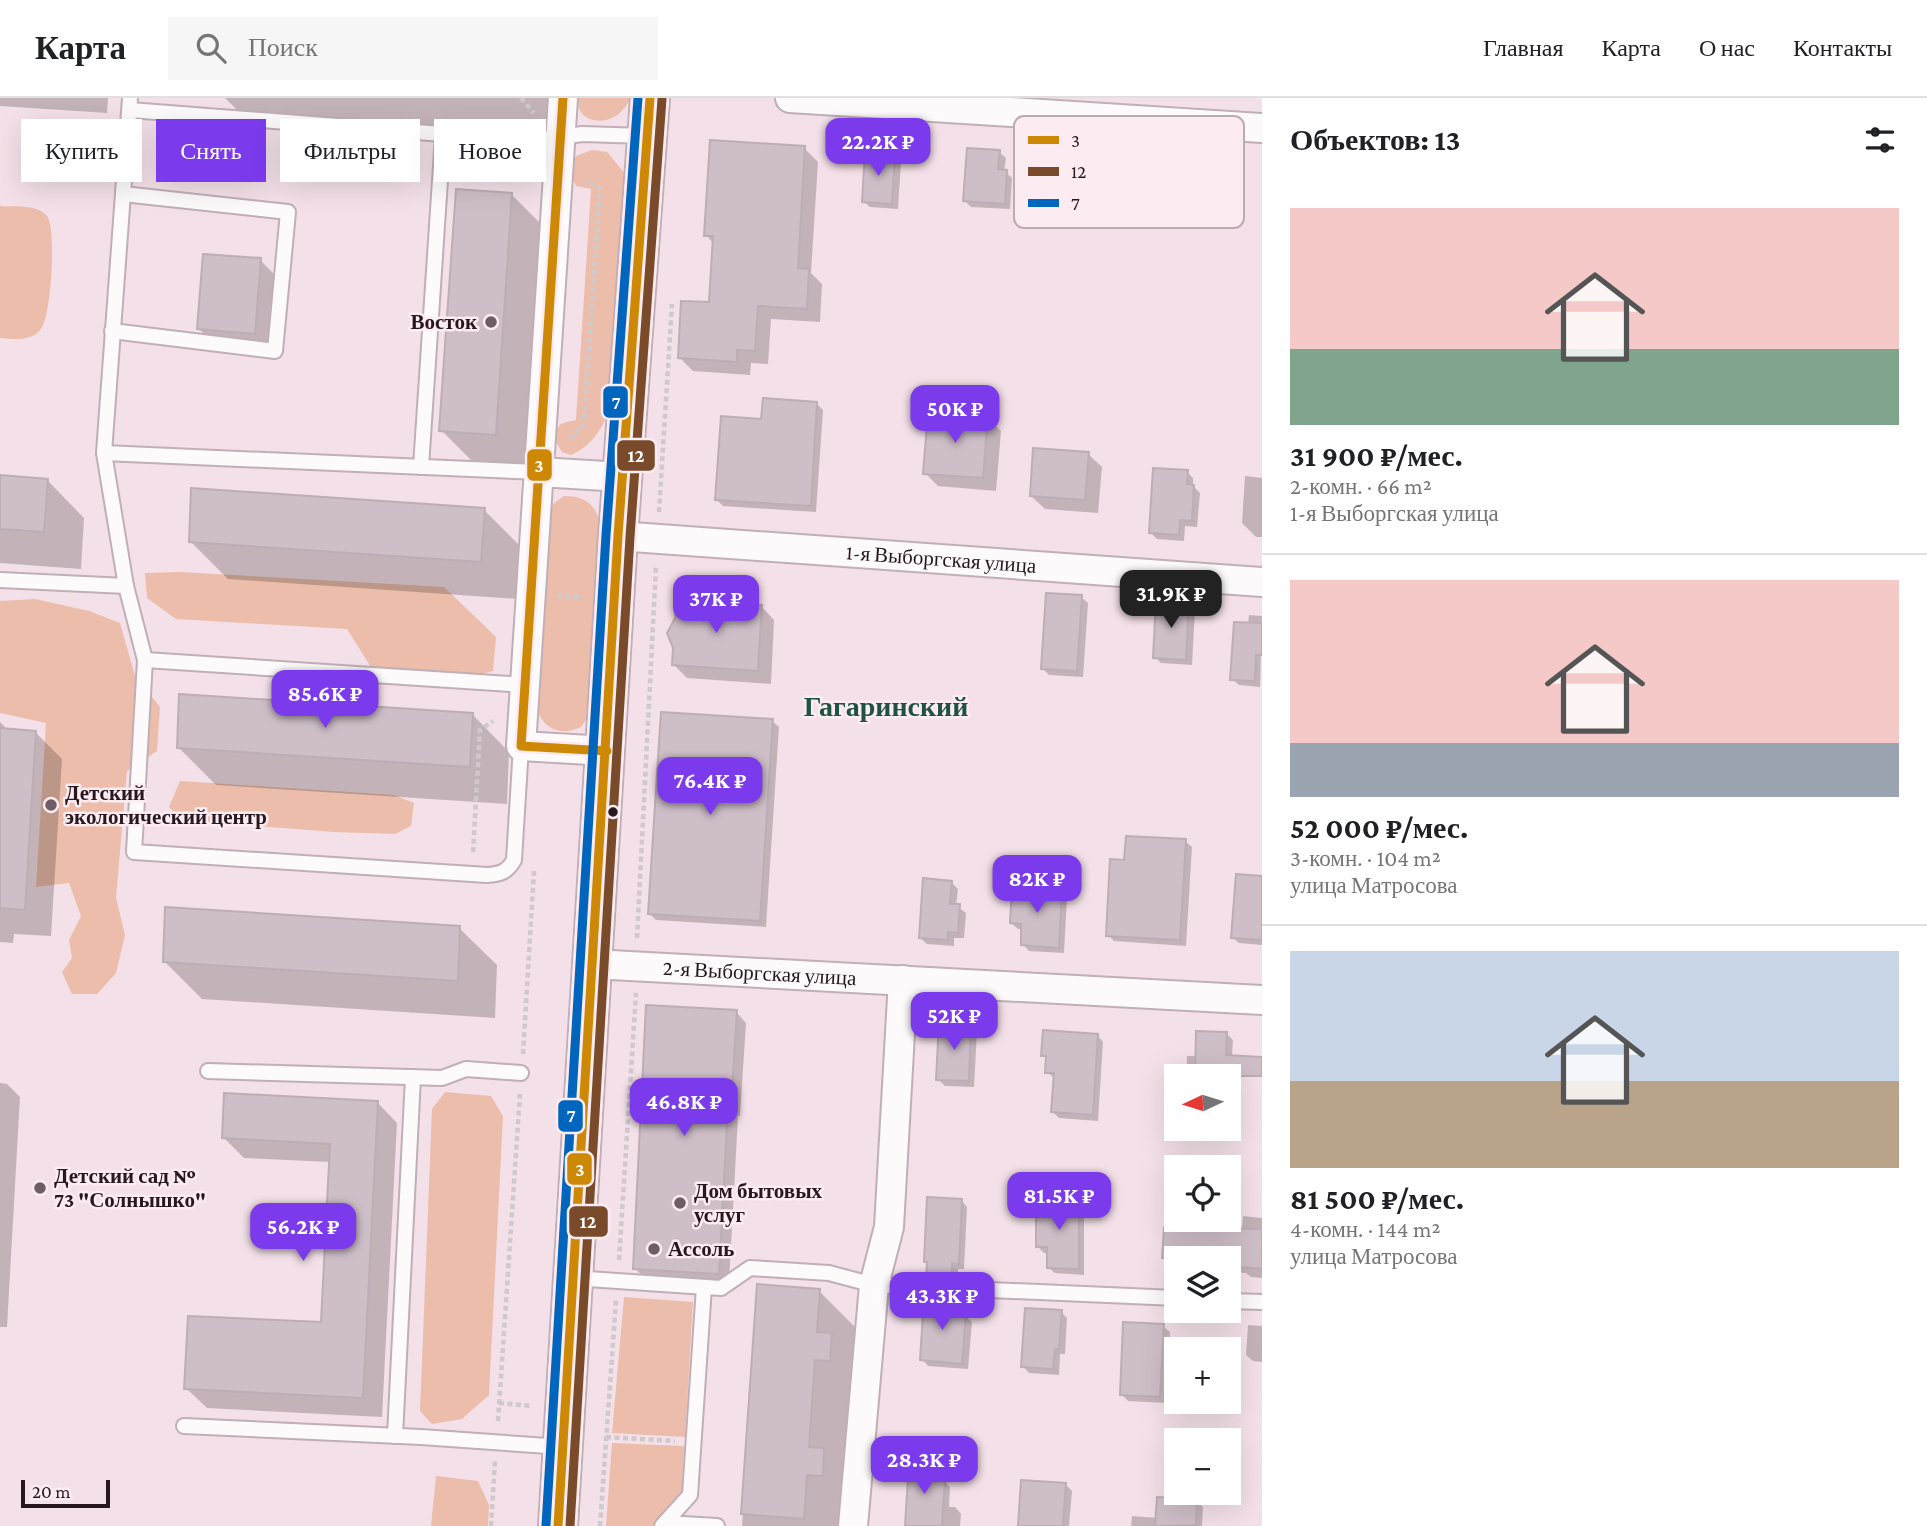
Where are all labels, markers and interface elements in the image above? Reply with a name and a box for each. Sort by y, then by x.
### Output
search box [168,17,658,80]
text: Карта [35,29,126,66]
icon: search [192,29,230,67]
text: Поиск [248,33,318,62]
text: Главная [1483,34,1564,61]
text: Карта [1602,34,1661,61]
text: О нас [1699,34,1755,61]
text: Контакты [1793,34,1892,61]
legend [1014,116,1244,228]
pin: 22.2K ₽ [813,118,943,178]
chip: Купить [21,119,142,182]
chip: Снять [156,119,266,182]
chip: Фильтры [280,119,420,182]
chip: Новое [434,119,546,182]
icon: filters [1861,121,1899,159]
text: Объектов: 13 [1290,123,1460,156]
text: 22.2K ₽ [841,128,915,154]
text: 3 [1071,130,1080,151]
text: 12 [1071,161,1086,182]
text: 7 [1071,193,1080,214]
icon: home [1532,254,1658,380]
place label: Восток [411,310,478,334]
marker: Восток [483,314,499,330]
line badge: 7 [602,385,629,419]
pin: 50K ₽ [906,386,1004,445]
text: 7 [611,392,621,413]
text: 50K ₽ [926,395,984,421]
line badge: 12 [616,439,656,472]
text: 31 900 ₽/мес. [1290,439,1463,472]
text: 12 [628,445,645,466]
line badge: 3 [526,448,553,482]
text: 3 [534,455,544,476]
text: 2-комн. · 66 m² [1290,473,1432,499]
text: 1-я Выборгская улица [1290,500,1499,526]
street label: 1-я Выборгская улица [845,540,1038,578]
pin: 31.9K ₽ [1106,570,1236,630]
pin: 37K ₽ [667,575,765,635]
text: 31.9K ₽ [1136,580,1206,606]
text: 37K ₽ [689,585,743,611]
icon: home [1532,626,1658,752]
pin: 85.6K ₽ [260,670,390,730]
text: 85.6K ₽ [287,680,363,706]
district label: Гагаринский [804,691,968,722]
pin: 76.4K ₽ [645,758,775,817]
text: 76.4K ₽ [673,767,747,793]
place label: Детский экологический центр [65,781,267,829]
marker: Детский экологический центр [43,797,59,813]
unlabelled marker [606,805,620,819]
text: 52 000 ₽/мес. [1290,811,1468,844]
text: 3-комн. · 104 m² [1290,845,1441,871]
pin: 82K ₽ [988,856,1086,915]
text: 82K ₽ [1009,865,1065,891]
text: улица Матросова [1290,872,1458,898]
street label: 2-я Выборгская улица [662,956,858,990]
pin: 52K ₽ [905,992,1003,1052]
icon: home [1532,997,1658,1123]
text: 52K ₽ [927,1002,981,1028]
north arrow [1164,1064,1241,1141]
map controls [1164,1064,1241,1505]
pin: 46.8K ₽ [619,1079,749,1138]
text: 46.8K ₽ [646,1088,722,1114]
line badge: 7 [557,1099,584,1133]
text: 7 [566,1105,576,1126]
line badge: 3 [566,1152,593,1186]
button: locate [1164,1155,1241,1232]
text: 3 [575,1159,585,1180]
place label: Детский сад № 73 "Солнышко" [54,1164,206,1212]
pin: 81.5K ₽ [994,1172,1124,1232]
place label: Дом бытовых услуг [694,1179,823,1227]
marker: Детский сад № 73 "Солнышко" [32,1180,48,1196]
text: 81.5K ₽ [1023,1182,1095,1208]
text: 81 500 ₽/мес. [1290,1182,1464,1215]
marker: Дом бытовых услуг [672,1195,688,1211]
pin: 56.2K ₽ [238,1204,368,1263]
line badge: 12 [568,1205,609,1238]
text: 12 [580,1211,597,1232]
text: 56.2K ₽ [266,1213,340,1239]
text: 4-комн. · 144 m² [1290,1216,1440,1242]
place label: Ассоль [668,1237,734,1261]
marker: Ассоль [646,1241,662,1257]
text: улица Матросова [1290,1243,1458,1269]
button: layers [1164,1246,1241,1323]
pin: 43.3K ₽ [877,1272,1007,1332]
text: 43.3K ₽ [906,1282,978,1308]
button: + [1164,1337,1241,1414]
button: − [1164,1428,1241,1505]
pin: 28.3K ₽ [859,1436,989,1496]
text: 28.3K ₽ [887,1446,961,1472]
scale bar [21,1477,110,1509]
text: 20 m [32,1481,71,1502]

